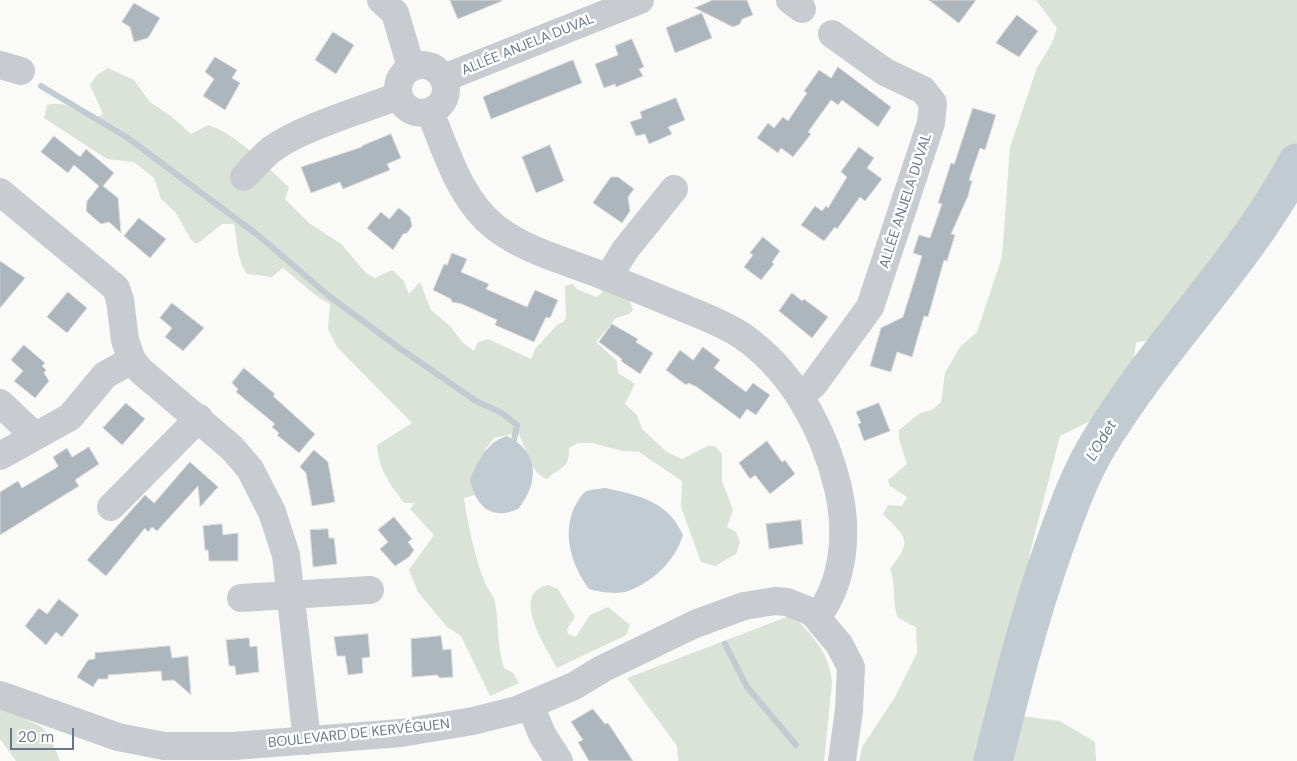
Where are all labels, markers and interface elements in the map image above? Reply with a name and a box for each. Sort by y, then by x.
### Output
street label: ALLÉE ANJELA DUVAL [459,11,597,79]
street label: ALLÉE ANJELA DUVAL [876,131,936,271]
water label: L'Odet [1083,417,1121,465]
street label: BOULEVARD DE KERVÉGUEN [267,716,451,752]
scale bar [12,718,76,750]
text: 20 m [18,727,54,747]

